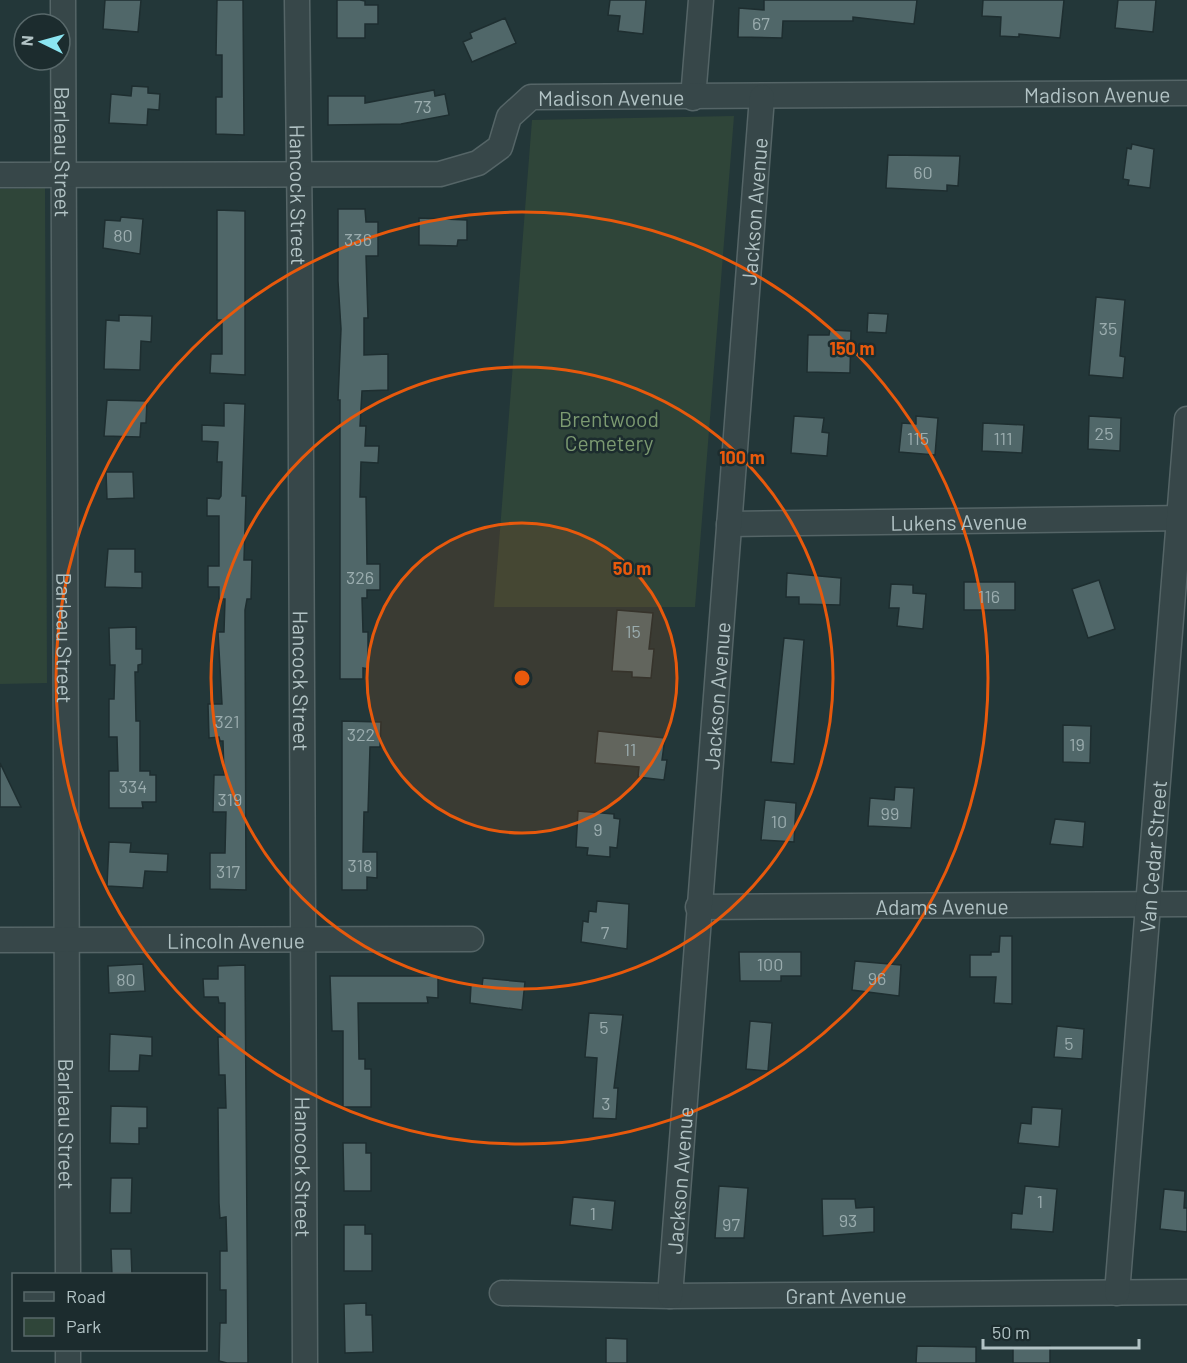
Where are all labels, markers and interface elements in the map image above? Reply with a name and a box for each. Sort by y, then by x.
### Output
north arrow [12,12,72,72]
house number: 67 [752,12,770,34]
text: N [17,35,36,47]
street label: Madison Avenue [1024,81,1170,106]
street label: Madison Avenue [538,84,684,109]
street label: Barleau Street [51,86,76,218]
house number: 73 [414,95,432,117]
street label: Hancock Street [286,124,313,266]
street label: Jackson Avenue [735,136,771,286]
house number: 60 [913,161,933,183]
house number: 80 [113,224,133,246]
house number: 336 [344,228,372,250]
house number: 35 [1099,317,1117,339]
text: 150 m [830,337,874,359]
park label: Brentwood Cemetery [559,406,659,455]
house number: 25 [1095,422,1113,444]
house number: 115 [907,427,929,449]
house number: 111 [993,427,1013,449]
text: 100 m [719,446,765,468]
street label: Lukens Avenue [890,508,1028,534]
text: 50 m [613,557,651,579]
house number: 326 [346,566,374,588]
street label: Barleau Street [53,572,78,704]
house number: 116 [978,585,1000,607]
street label: Hancock Street [289,610,315,752]
house number: 15 [625,620,641,642]
street label: Jackson Avenue [698,621,734,771]
centre of rings [512,668,532,688]
house number: 321 [215,710,239,732]
house number: 322 [347,723,375,745]
house number: 19 [1069,733,1085,755]
house number: 11 [624,738,636,760]
house number: 334 [119,775,147,797]
street label: Van Cedar Street [1133,779,1171,934]
house number: 319 [218,788,242,810]
house number: 99 [881,802,899,824]
house number: 10 [771,810,787,832]
house number: 9 [593,818,603,840]
house number: 318 [348,854,372,876]
house number: 317 [216,860,240,882]
street label: Adams Avenue [875,893,1009,918]
house number: 7 [601,921,610,943]
street label: Lincoln Avenue [167,927,305,952]
house number: 100 [757,953,783,975]
house number: 96 [868,967,886,989]
house number: 80 [116,968,136,990]
house number: 5 [599,1016,609,1038]
house number: 5 [1064,1032,1074,1054]
street label: Barleau Street [55,1058,80,1190]
house number: 3 [601,1092,611,1114]
street label: Hancock Street [291,1096,317,1238]
street label: Jackson Avenue [661,1106,697,1255]
house number: 1 [1037,1190,1043,1212]
house number: 1 [590,1202,596,1224]
house number: 93 [839,1209,857,1231]
house number: 97 [722,1213,740,1235]
legend [12,1273,207,1351]
street label: Grant Avenue [785,1282,907,1308]
text: Road [66,1285,106,1307]
scale bar [983,1312,1139,1350]
text: Park [66,1315,101,1337]
text: 50 m [992,1321,1030,1343]

